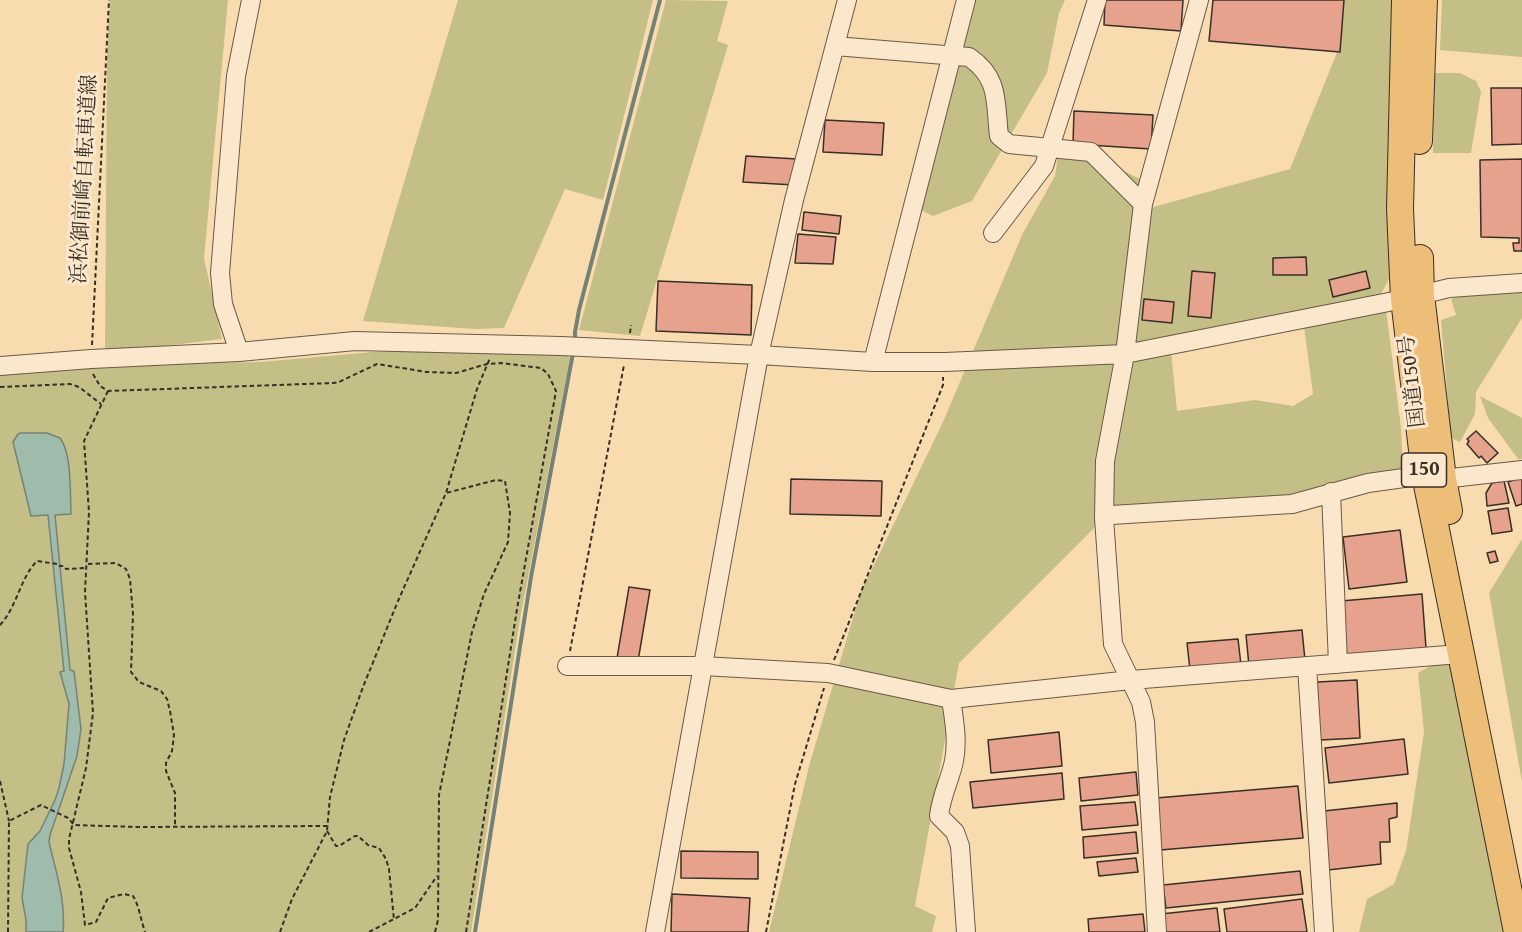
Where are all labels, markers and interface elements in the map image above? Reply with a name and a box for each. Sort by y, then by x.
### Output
street label: 浜松御前崎自転車道線 [67,73,103,285]
street label: 国道150号 [1395,333,1431,429]
road number: 150 [1402,453,1446,487]

